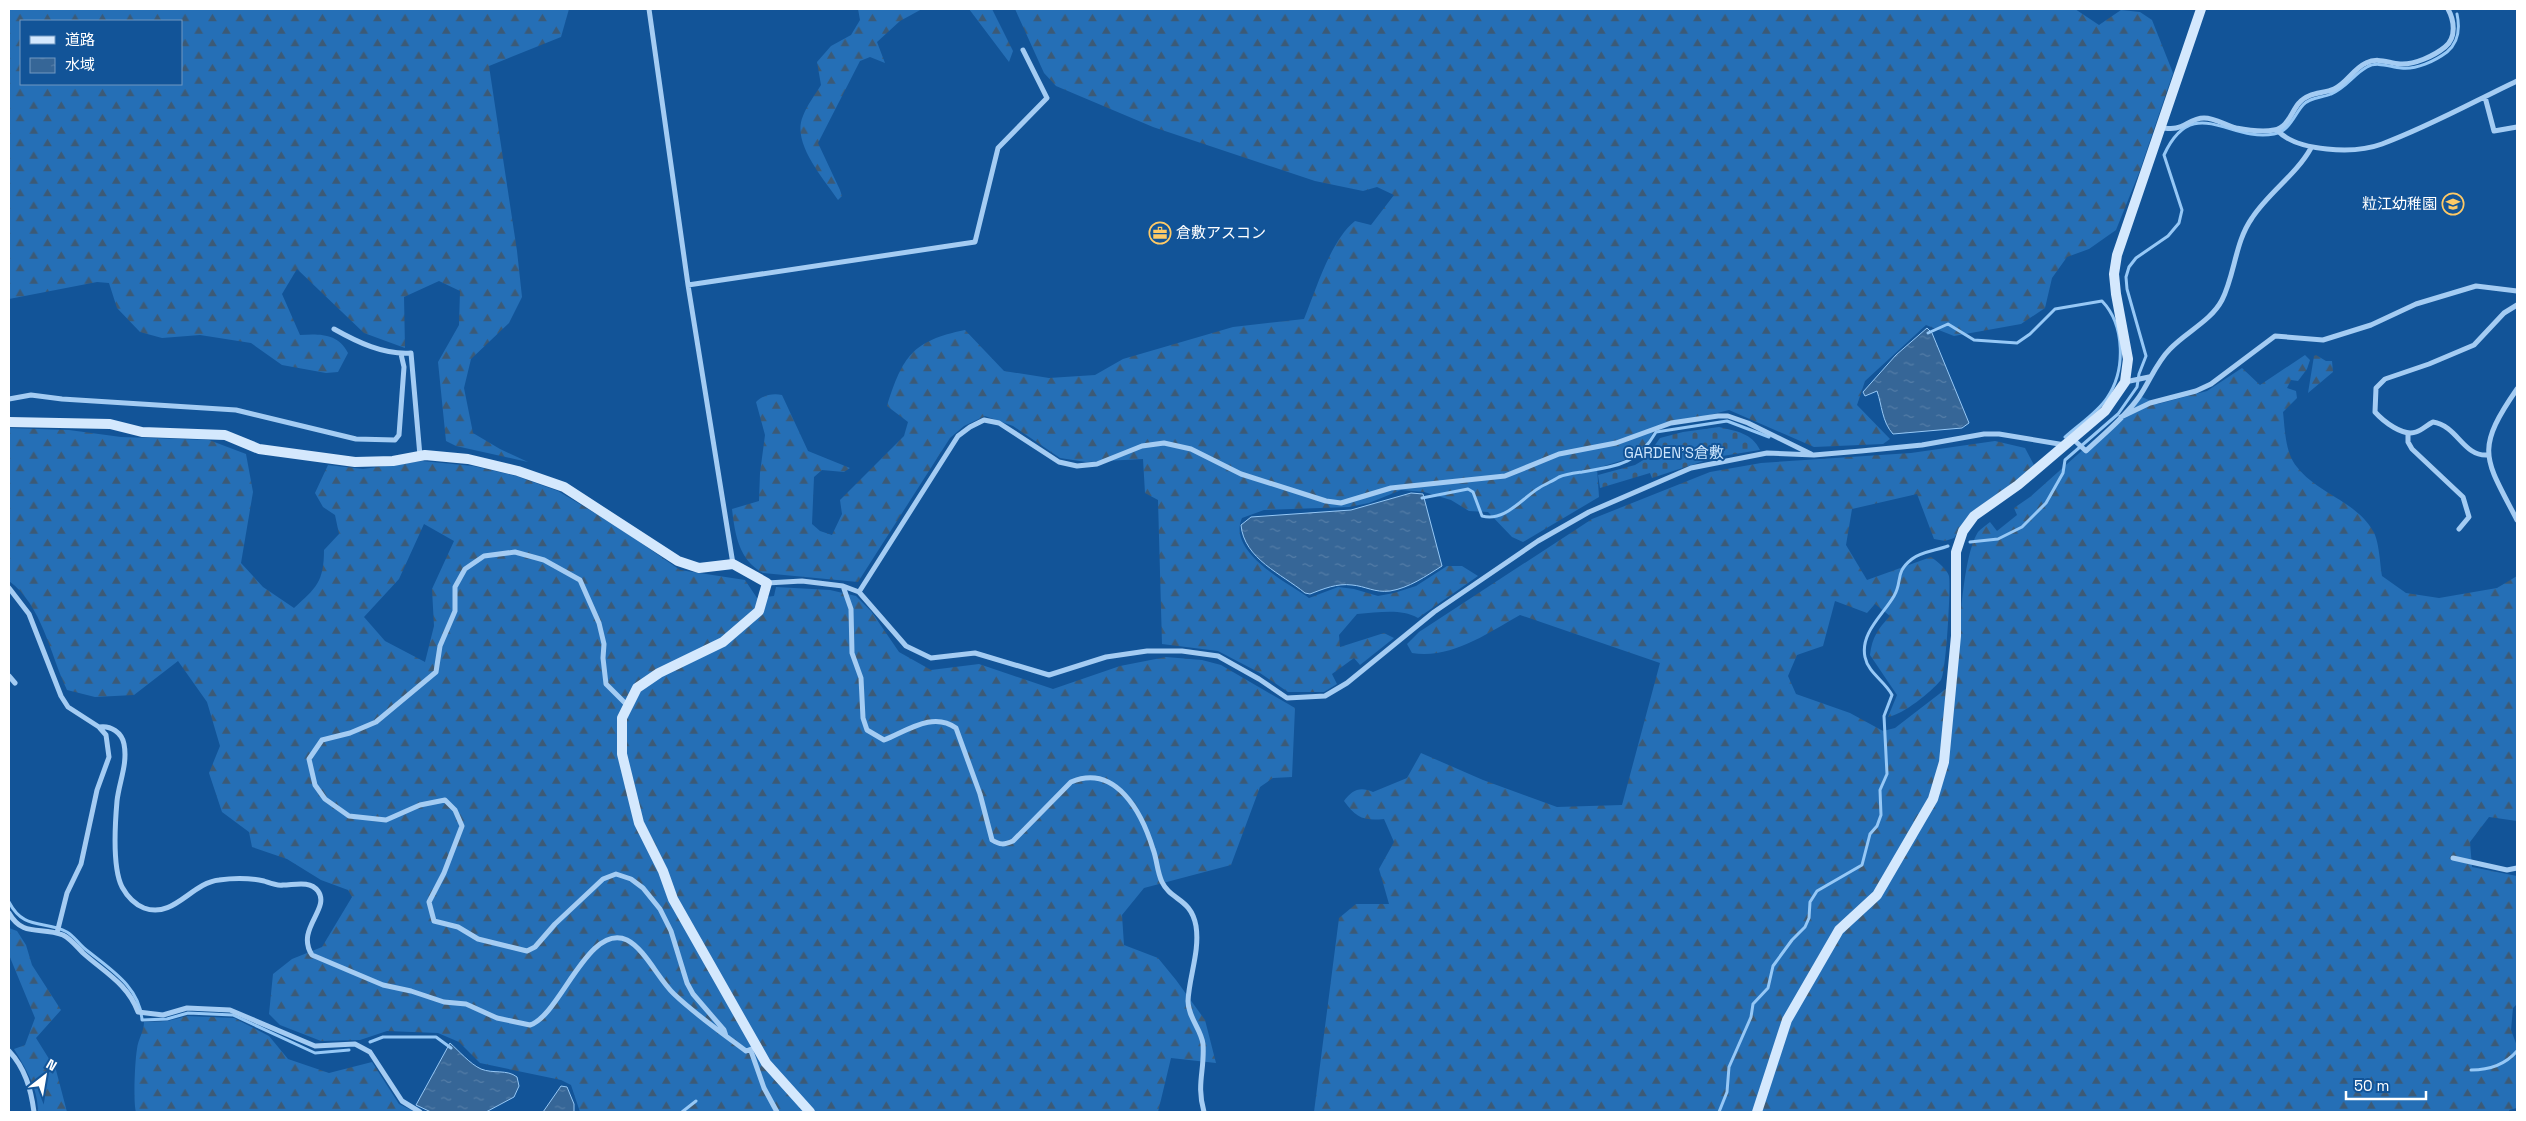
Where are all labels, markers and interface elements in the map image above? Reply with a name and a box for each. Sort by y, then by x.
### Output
legend [20,20,182,85]
text: 道路 [65,30,95,49]
text: 水域 [65,55,95,74]
school or university icon: 粒江幼稚園 [2441,192,2465,216]
place label: 粒江幼稚園 [2362,194,2437,213]
office icon: 倉敷アスコン [1148,221,1172,245]
place label: 倉敷アスコン [1176,223,1266,242]
park label: GARDEN'S倉敷 [1624,443,1724,462]
north arrow [20,1051,70,1101]
text: N [43,1055,60,1075]
scale bar [2346,1068,2426,1100]
text: 50 m [2354,1076,2389,1095]

